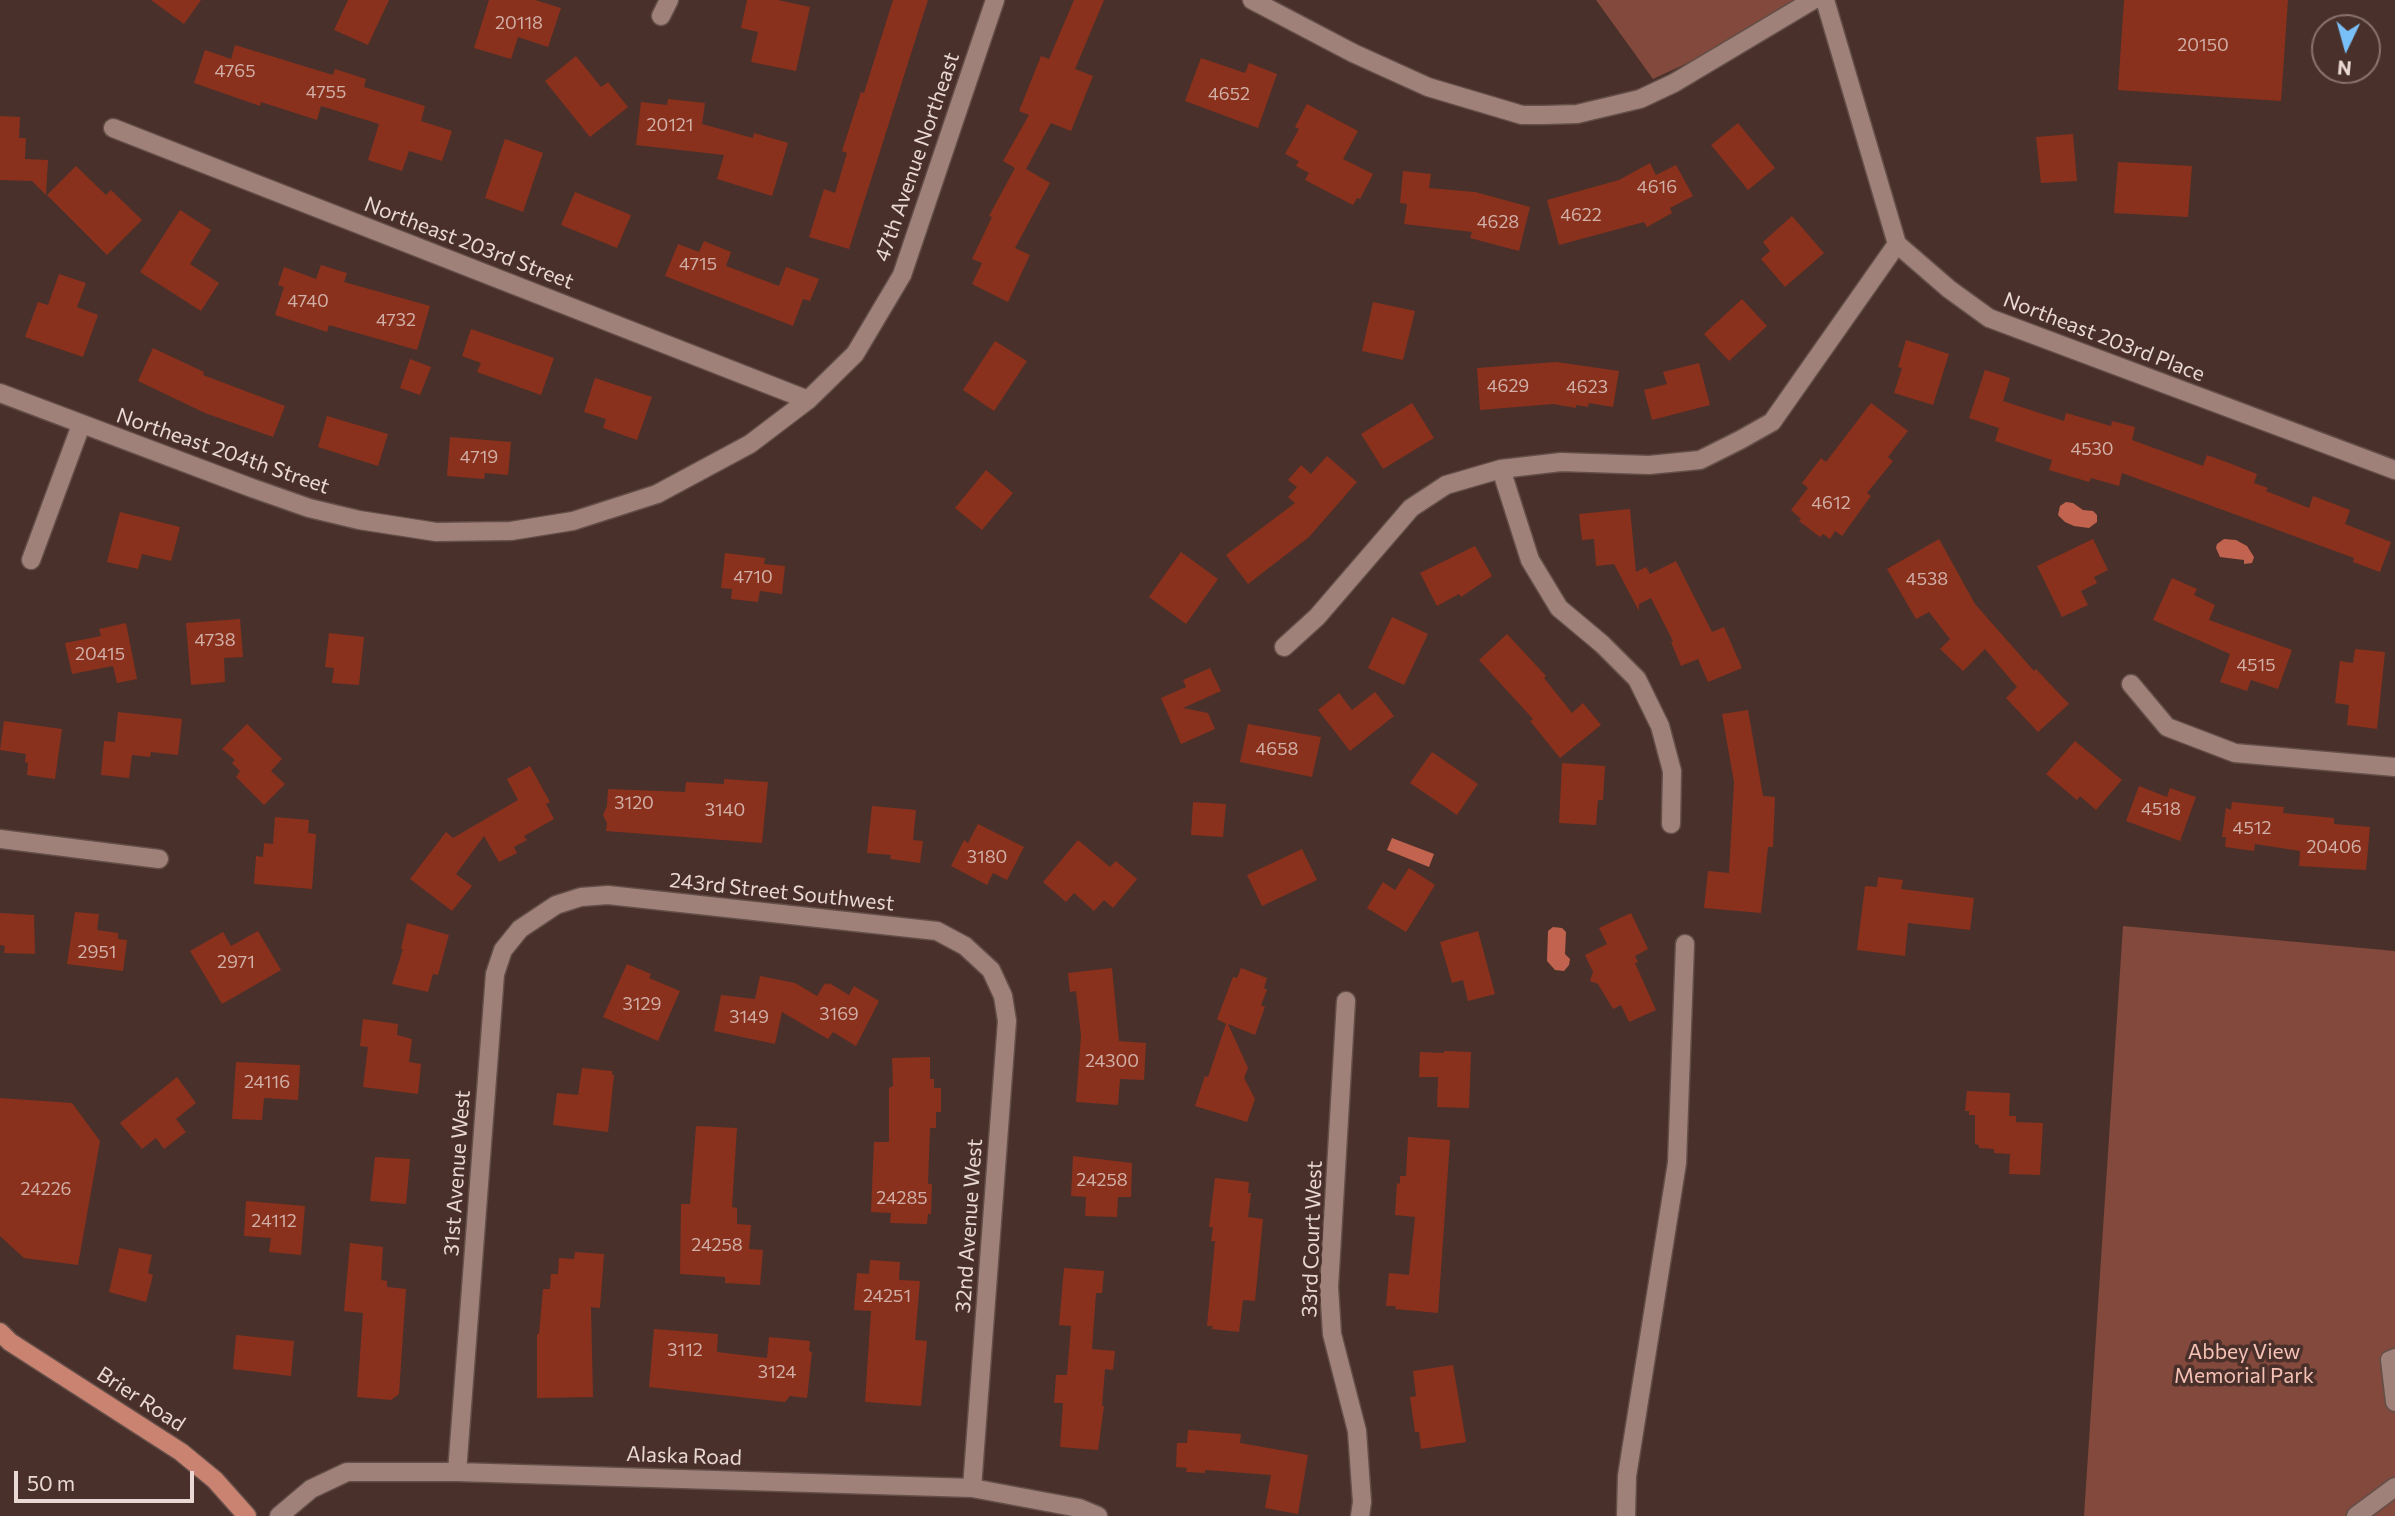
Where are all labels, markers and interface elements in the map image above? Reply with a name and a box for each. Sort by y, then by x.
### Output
house number: 20118 [495,12,543,34]
north arrow [2311,14,2381,84]
house number: 20150 [2177,34,2229,56]
street label: 47th Avenue Northeast [869,49,965,265]
text: N [2336,56,2352,81]
house number: 4765 [214,60,256,82]
house number: 4755 [306,81,346,103]
house number: 4652 [1208,83,1250,105]
house number: 20121 [646,114,694,136]
house number: 4616 [1637,176,1677,198]
street label: Northeast 203rd Street [361,191,577,295]
house number: 4622 [1560,204,1602,226]
house number: 4628 [1477,211,1519,233]
house number: 4715 [679,253,717,275]
street label: Northeast 203rd Place [2000,287,2208,387]
house number: 4740 [287,290,329,312]
house number: 4732 [376,309,416,331]
house number: 4629 [1487,375,1529,397]
house number: 4623 [1566,376,1608,398]
street label: Northeast 204th Street [113,403,333,499]
house number: 4530 [2070,438,2114,460]
house number: 4719 [460,446,498,468]
house number: 4612 [1811,492,1851,514]
house number: 4710 [733,566,773,588]
house number: 4538 [1906,568,1948,590]
house number: 4738 [194,629,236,651]
house number: 20415 [75,643,125,665]
house number: 4515 [2236,654,2276,676]
house number: 4658 [1256,738,1298,760]
house number: 3120 [614,792,654,814]
house number: 4518 [2141,798,2181,820]
house number: 3140 [705,799,745,821]
house number: 4512 [2233,817,2271,839]
house number: 20406 [2306,836,2362,858]
house number: 3180 [967,846,1007,868]
street label: 243rd Street Southwest [668,868,896,916]
house number: 2951 [78,941,116,963]
house number: 2971 [217,951,255,973]
house number: 3129 [623,993,661,1015]
house number: 3169 [819,1003,859,1025]
house number: 3149 [729,1006,769,1028]
house number: 24300 [1085,1050,1139,1072]
house number: 24116 [244,1071,290,1093]
street label: 31st Avenue West [439,1089,475,1257]
street label: 32nd Avenue West [950,1138,988,1314]
street label: 33rd Court West [1297,1160,1327,1318]
house number: 24258 [1076,1169,1128,1191]
house number: 24226 [20,1178,72,1200]
house number: 24285 [876,1187,928,1209]
house number: 24112 [251,1210,297,1232]
house number: 24258 [691,1234,743,1256]
house number: 24251 [863,1285,911,1307]
house number: 3112 [667,1339,703,1361]
park label: Abbey View Memorial Park [2174,1339,2314,1389]
street label: Brier Road [92,1361,190,1437]
house number: 3124 [758,1361,796,1383]
street label: Alaska Road [626,1441,742,1471]
scale bar [18,1456,198,1500]
text: 50 m [27,1470,75,1495]

